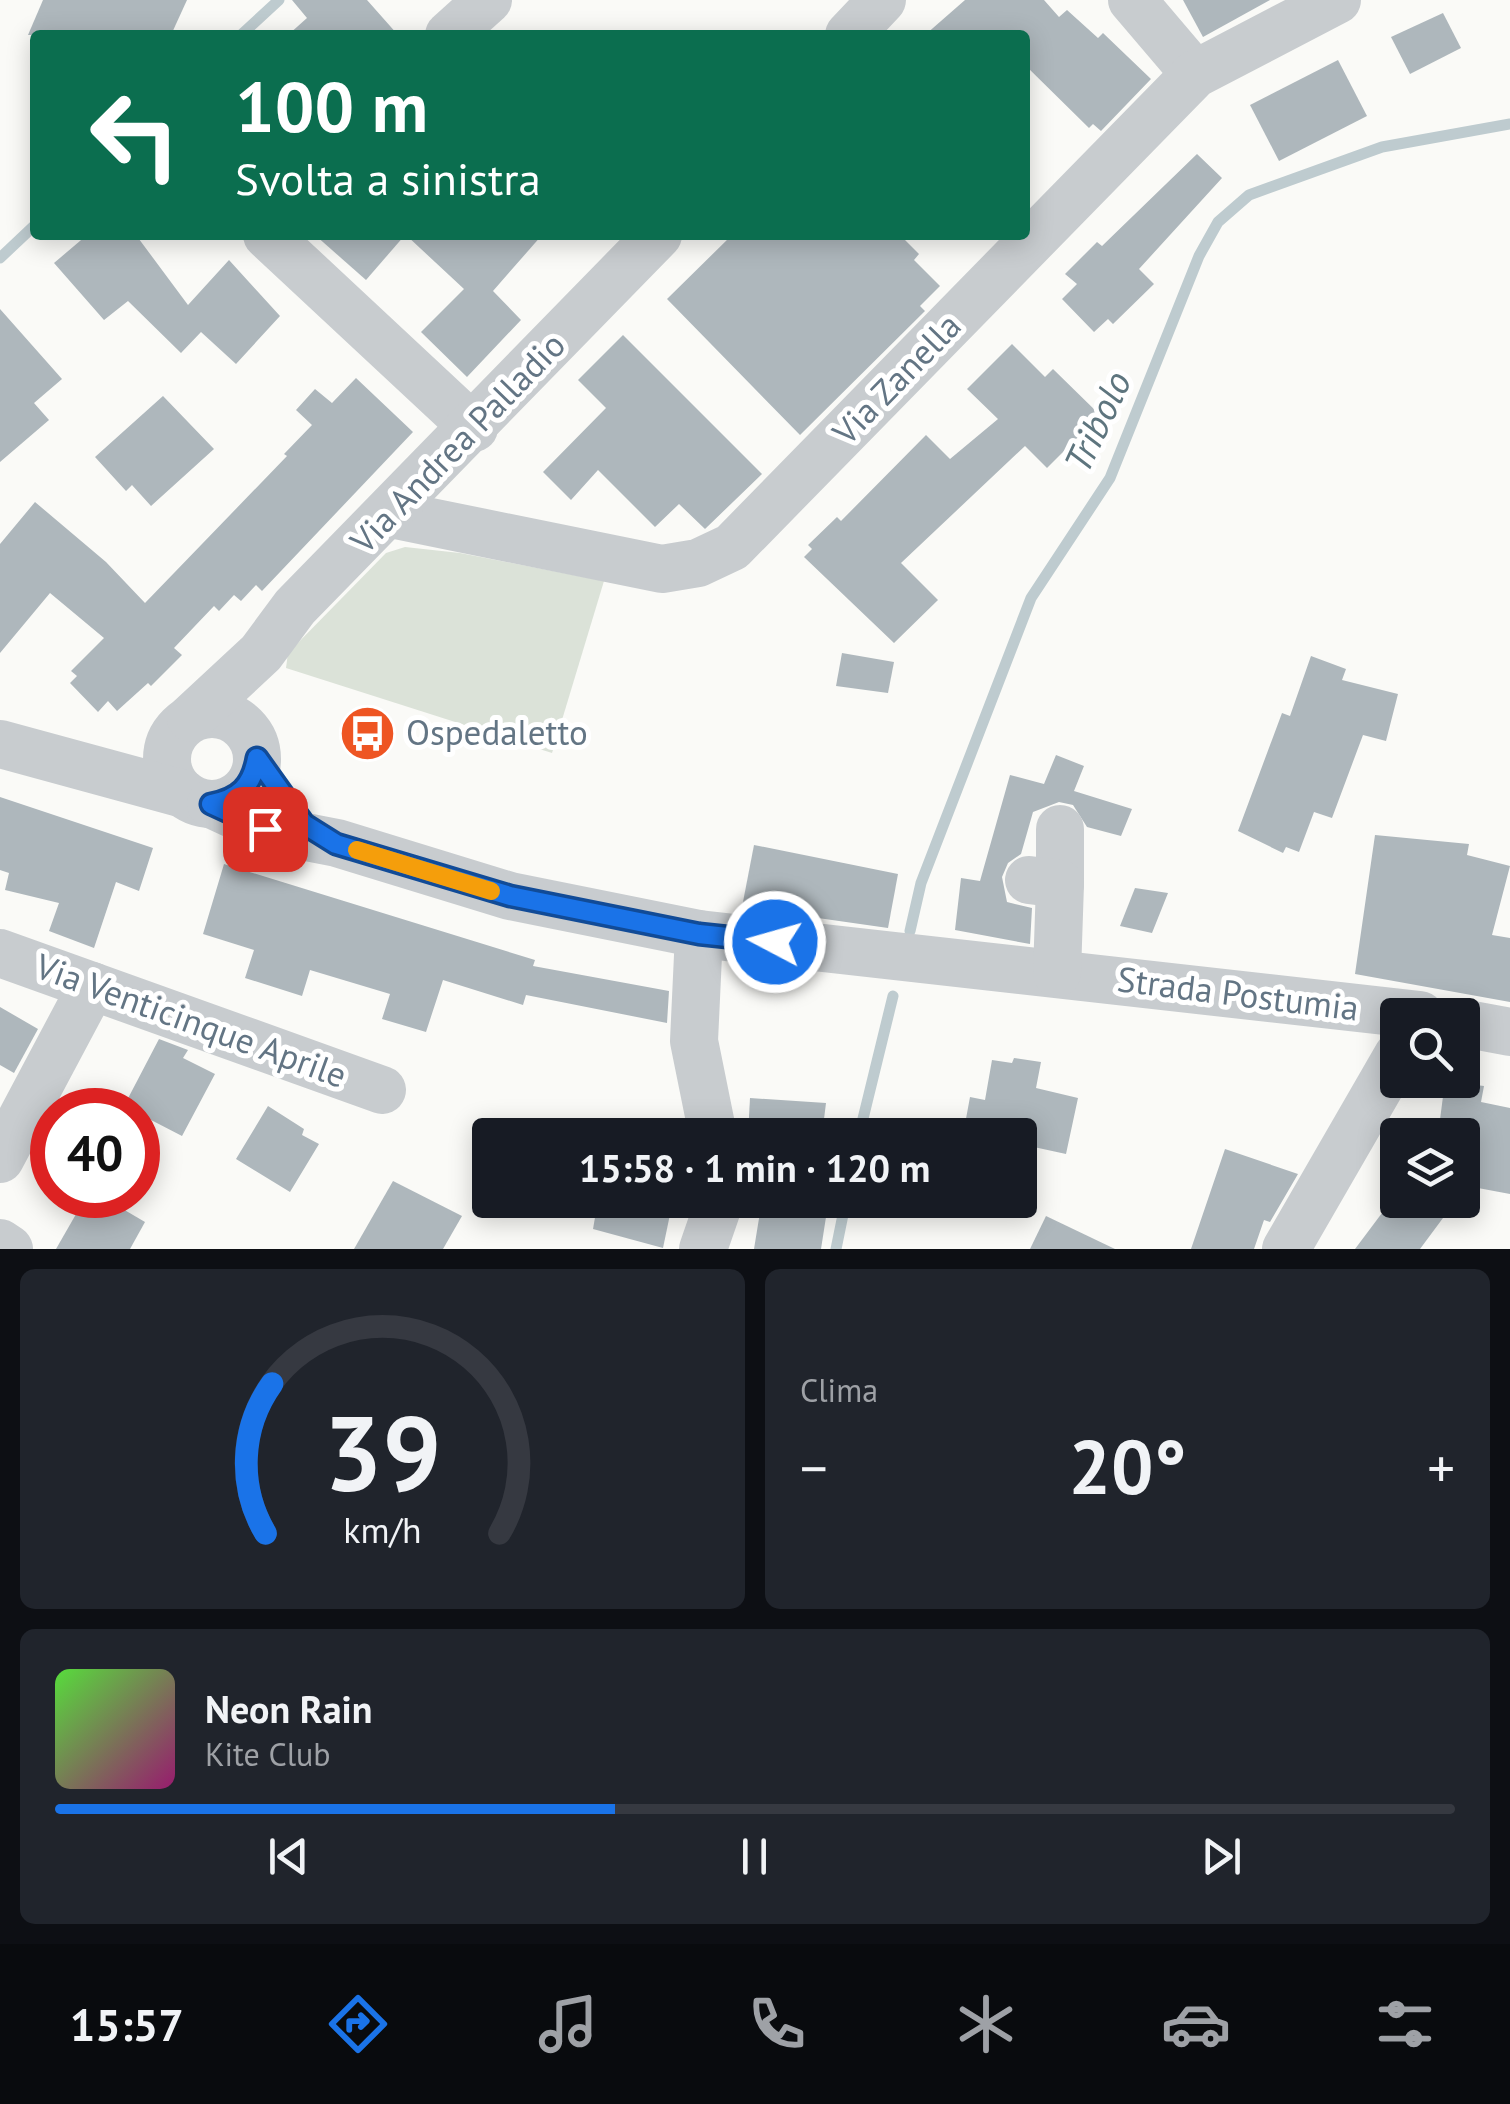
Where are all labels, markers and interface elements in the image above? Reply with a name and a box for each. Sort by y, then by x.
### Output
text: 100 m [235,61,428,151]
icon: left [70,70,200,200]
text: Svolta a sinistra [235,149,541,207]
street label: Via Zanella [822,303,970,455]
street label: Via Andrea Palladio [339,322,575,563]
water label: Tribolo [1052,363,1141,480]
bus stop icon: Ospedaletto [337,703,397,763]
place label: Ospedaletto [406,709,588,755]
pin [223,787,308,872]
icon: arrive [238,802,293,857]
position arrow [723,890,827,994]
street label: Via Venticinque Aprile [29,942,353,1098]
street label: Strada Postumia [1115,955,1361,1031]
map controls [1380,998,1480,1218]
button: search [1380,998,1480,1098]
speed limit sign: 40 [30,1088,160,1218]
button: layers [1380,1118,1480,1218]
text: 15:58 · 1 min · 120 m [579,1143,930,1192]
text: Clima [800,1369,878,1411]
text: 39 [324,1385,441,1520]
text: 20° [1069,1418,1186,1515]
text: − [800,1432,828,1503]
text: + [1427,1432,1455,1503]
text: km/h [343,1507,422,1553]
text: Neon Rain [205,1684,372,1733]
text: Kite Club [205,1733,331,1775]
icon: previous [261,1829,316,1884]
icon: pause [727,1829,782,1884]
icon: next [1194,1829,1249,1884]
icon: directions [323,1989,393,2059]
icon: music [533,1989,603,2059]
icon: phone [742,1989,812,2059]
icon: climate [951,1989,1021,2059]
icon: car [1161,1989,1231,2059]
icon: filters [1370,1989,1440,2059]
text: 15:57 [70,1995,184,2053]

